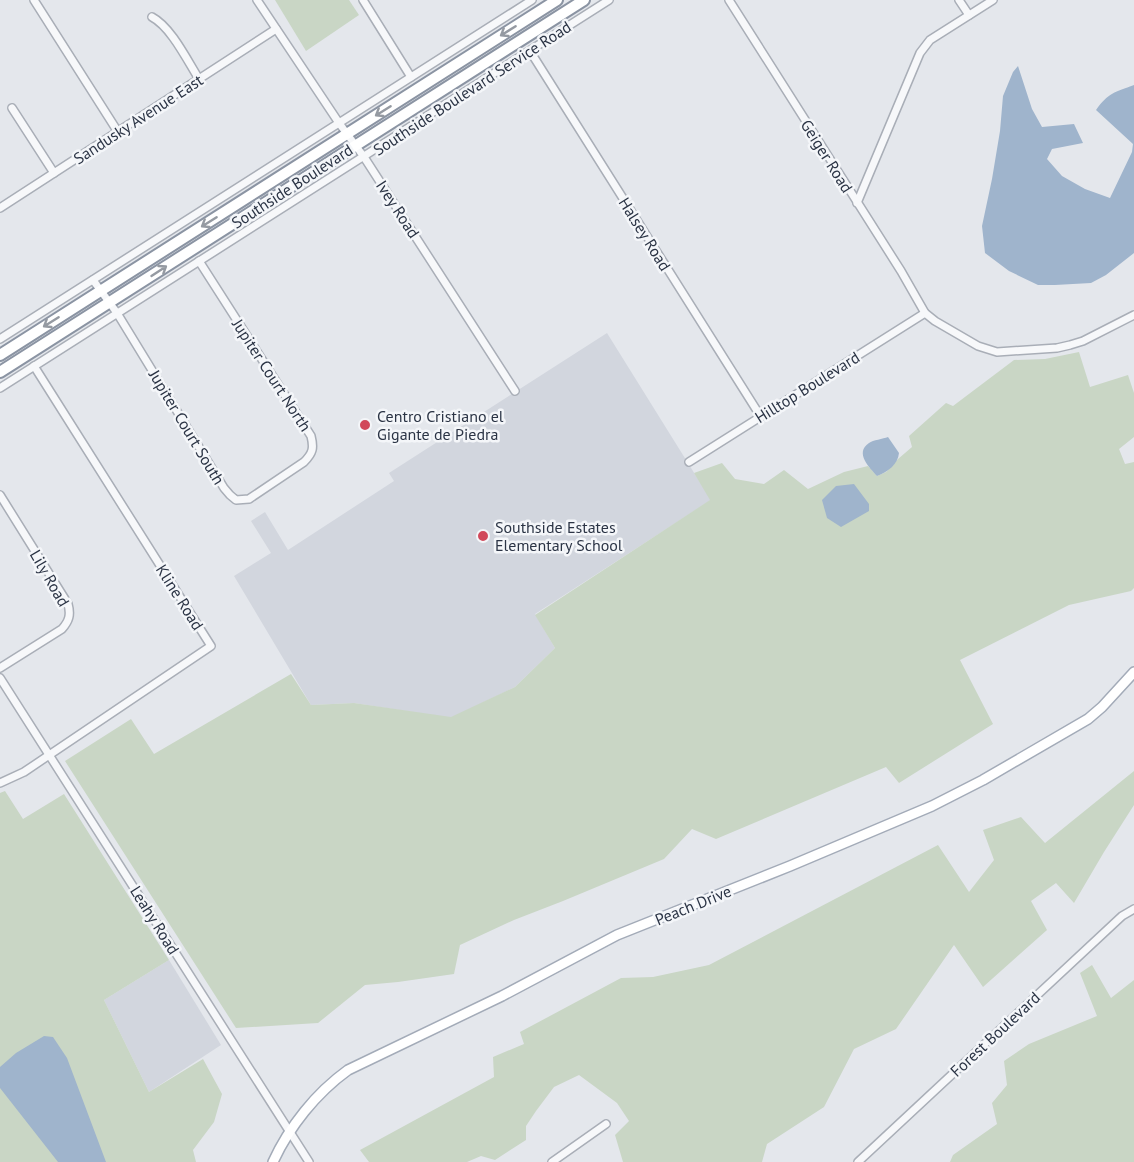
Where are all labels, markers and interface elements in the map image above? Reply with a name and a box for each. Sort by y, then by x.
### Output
street label: Southside Boulevard Service Road [369,16,575,160]
one-way arrow [500,26,517,38]
street label: Sandusky Avenue East [70,69,207,168]
one-way arrow [375,105,392,117]
street label: Geiger Road [797,116,857,196]
street label: Southside Boulevard [228,139,356,233]
street label: Ivey Road [372,176,424,242]
street label: Halsey Road [615,194,675,274]
one-way arrow [201,216,218,228]
one-way arrow [150,265,167,277]
street label: Jupiter Court North [228,314,316,435]
one-way arrow [44,316,60,328]
street label: Hilltop Boulevard [751,347,863,427]
street label: Jupiter Court South [144,365,229,488]
place label: Centro Cristiano el Gigante de Piedra [377,406,504,444]
marker: Centro Cristiano el Gigante de Piedra [358,418,372,432]
place label: Southside Estates Elementary School [495,517,623,555]
marker: Southside Estates Elementary School [476,529,490,543]
street label: Lily Road [26,546,74,610]
street label: Kline Road [152,560,208,634]
street label: Peach Drive [652,881,734,929]
street label: Leahy Road [126,882,184,958]
street label: Forest Boulevard [946,987,1044,1081]

